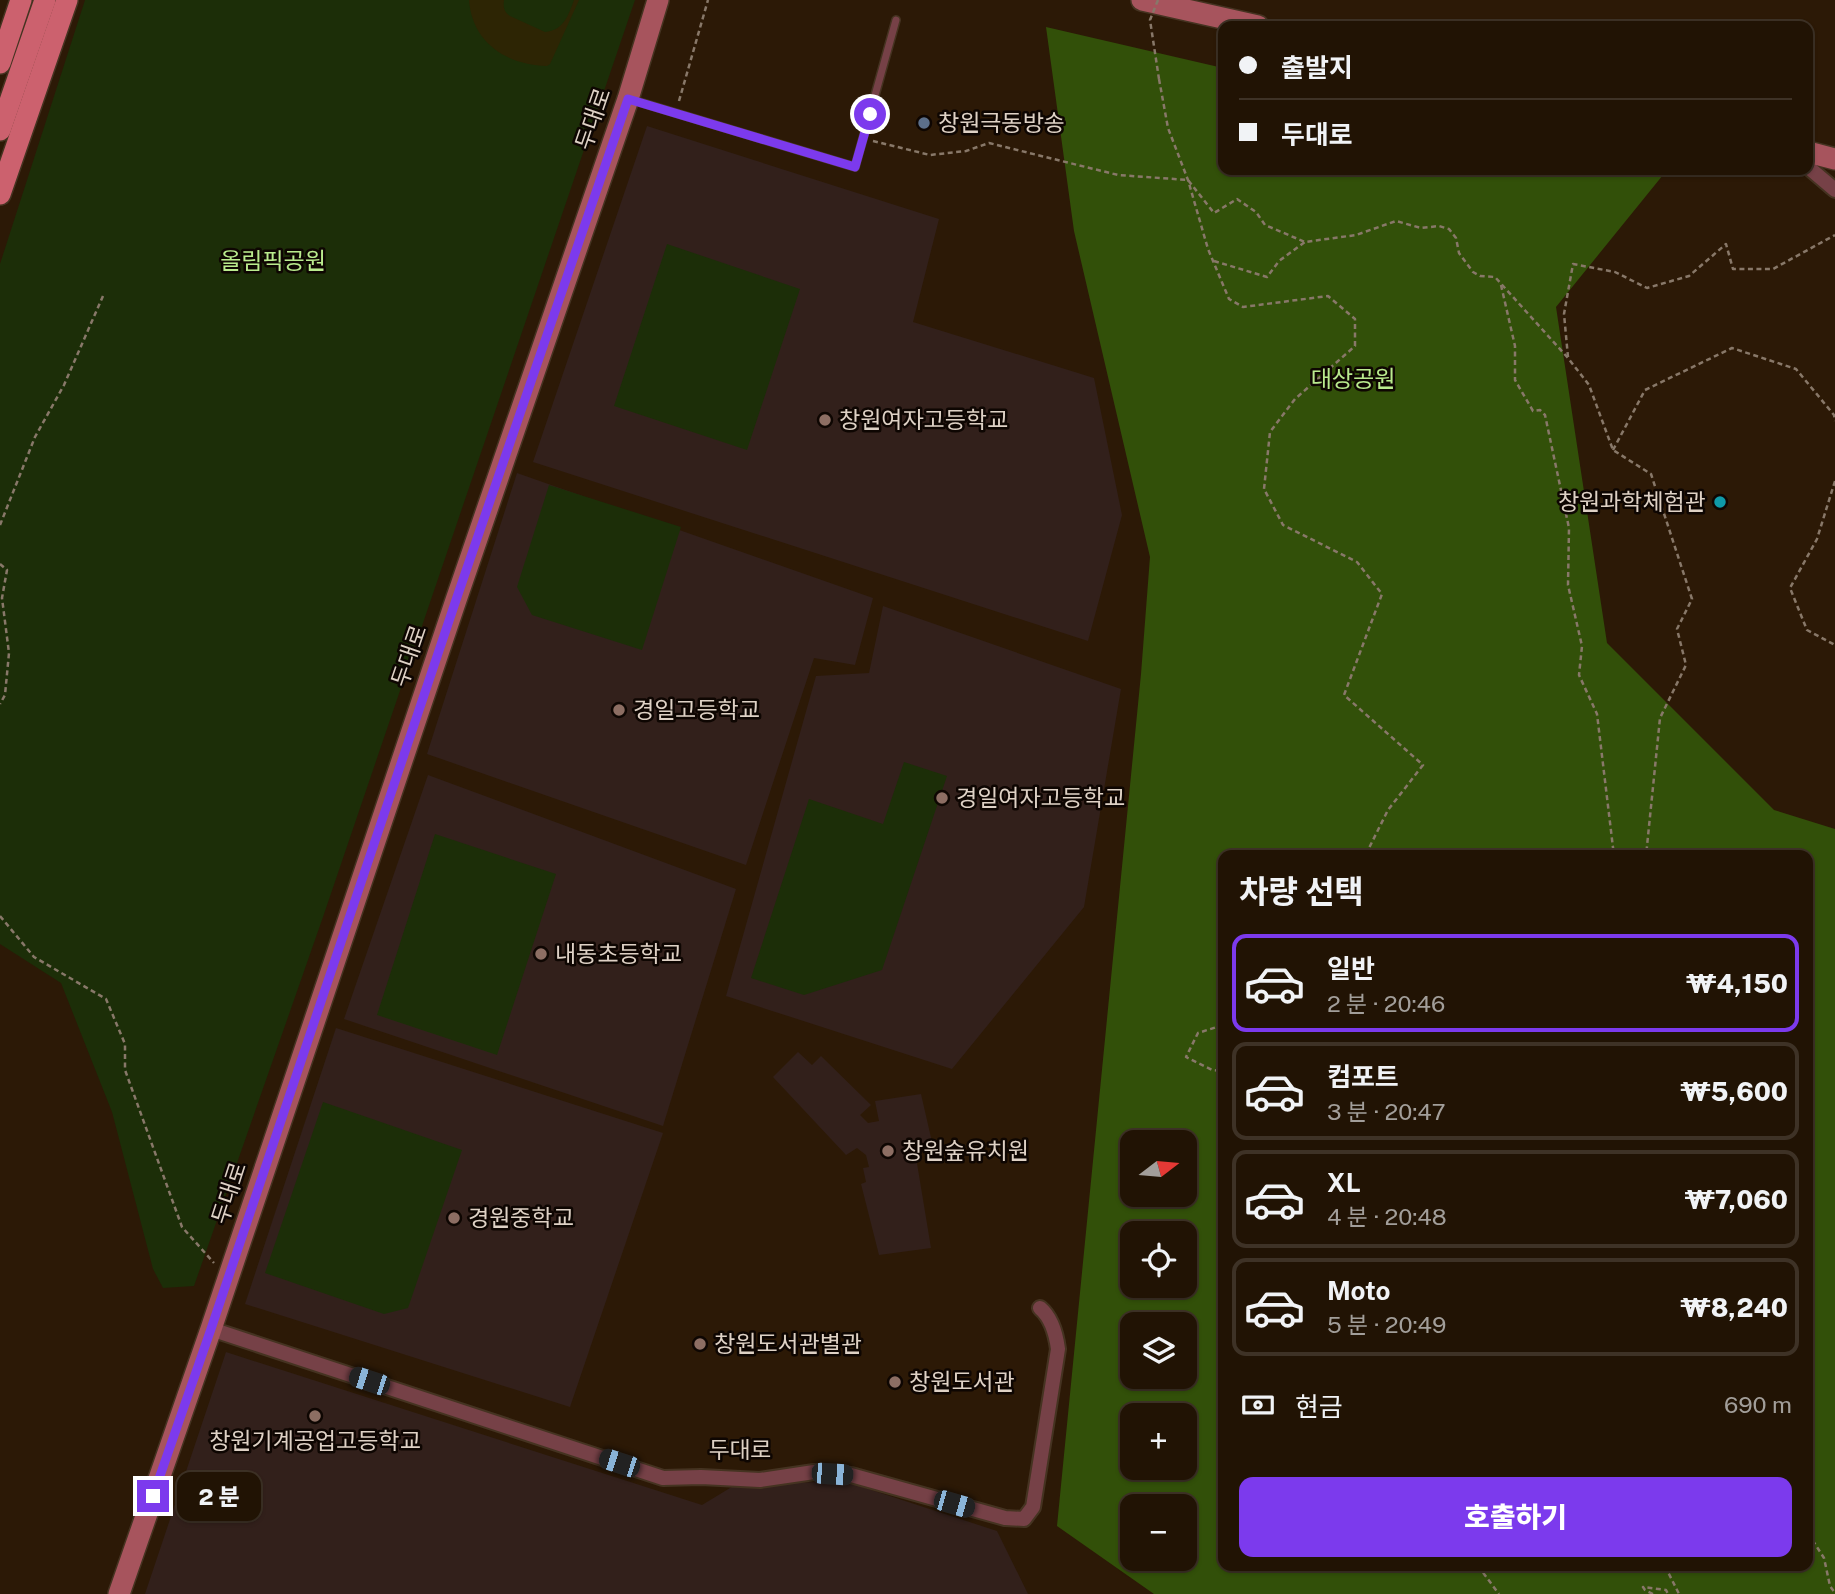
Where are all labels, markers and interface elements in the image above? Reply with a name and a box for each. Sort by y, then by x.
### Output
text: 출발지 [1281,52,1353,83]
street label: 두대로 [569,84,616,153]
route start [854,98,886,130]
place label: 창원극동방송 [938,109,1065,136]
marker: 창원극동방송 [916,115,932,131]
text: 두대로 [1281,119,1353,150]
park label: 올림픽공원 [220,247,326,274]
park label: 대상공원 [1311,365,1395,392]
place label: 창원여자고등학교 [839,406,1008,433]
marker: 창원여자고등학교 [817,412,833,428]
place label: 창원과학체험관 [1558,488,1706,515]
marker: 창원과학체험관 [1712,494,1728,510]
street label: 두대로 [385,621,432,690]
place label: 경일고등학교 [633,696,760,723]
marker: 경일고등학교 [611,702,627,718]
place label: 경일여자고등학교 [956,784,1125,811]
marker: 경일여자고등학교 [934,790,950,806]
text: 차량 선택 [1239,873,1364,910]
place label: 내동초등학교 [555,940,682,967]
marker: 내동초등학교 [533,946,549,962]
icon: car [1243,952,1306,1015]
text: 일반 [1327,953,1375,984]
text: ₩4,150 [1686,968,1788,999]
text: 2 분 · 20:46 [1327,990,1445,1017]
icon: car [1243,1060,1306,1123]
text: 컴포트 [1327,1061,1399,1092]
text: ₩5,600 [1680,1076,1788,1107]
text: 3 분 · 20:47 [1327,1098,1446,1125]
north arrow [1120,1130,1197,1208]
map controls [1120,1130,1197,1571]
place label: 창원숲유치원 [902,1137,1029,1164]
marker: 창원숲유치원 [880,1143,896,1159]
street label: 두대로 [206,1158,251,1227]
text: XL [1327,1167,1361,1198]
icon: car [1243,1168,1306,1231]
text: ₩7,060 [1685,1184,1788,1215]
text: 4 분 · 20:48 [1327,1203,1447,1230]
place label: 경원중학교 [468,1204,574,1231]
marker: 경원중학교 [446,1210,462,1226]
button: locate [1120,1221,1197,1298]
text: Moto [1327,1275,1390,1306]
icon: car [1243,1276,1306,1339]
text: ₩8,240 [1681,1292,1788,1323]
text: 5 분 · 20:49 [1327,1311,1446,1338]
button: layers [1120,1312,1197,1389]
place label: 창원도서관별관 [714,1330,862,1357]
marker: 창원도서관별관 [692,1336,708,1352]
car [346,1365,393,1397]
place label: 창원도서관 [909,1368,1015,1395]
marker: 창원도서관 [887,1374,903,1390]
icon: cash [1239,1386,1277,1424]
text: 현금 [1295,1391,1343,1422]
text: 690 m [1724,1391,1792,1418]
button: + [1120,1403,1197,1480]
marker: 창원기계공업고등학교 [307,1408,323,1424]
place label: 창원기계공업고등학교 [209,1427,421,1454]
street label: 두대로 [708,1436,772,1463]
car [596,1447,643,1479]
car [811,1462,854,1486]
callout: 2 분 [178,1472,262,1520]
button: 호출하기 [1239,1477,1792,1557]
route end [137,1480,169,1512]
text: 2 분 [198,1483,240,1510]
car [931,1488,978,1520]
button: − [1120,1494,1197,1571]

